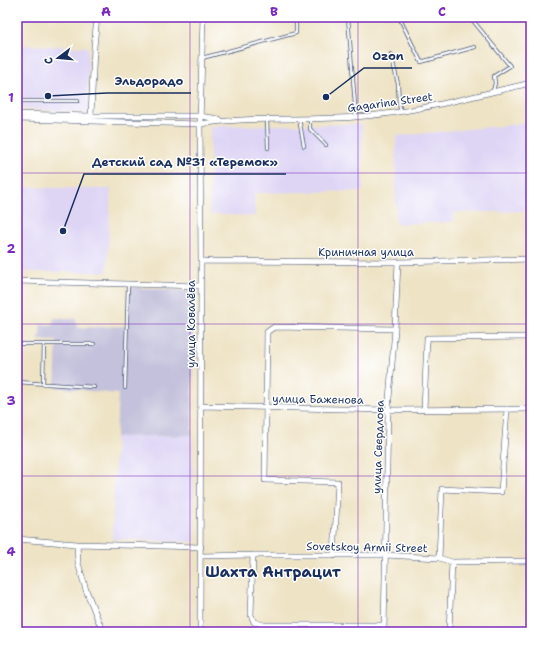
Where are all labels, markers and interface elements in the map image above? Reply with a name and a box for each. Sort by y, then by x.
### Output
text: A [101,3,111,20]
text: B [270,3,278,20]
text: C [438,3,446,20]
north arrow [38,38,78,78]
callout: Ozon [364,44,412,68]
text: Ozon [372,48,404,64]
text: С [41,55,57,66]
callout: Эльдорадо [107,69,191,93]
text: Эльдорадо [115,73,183,89]
text: 1 [8,89,14,106]
street label: Gagarina Street [347,89,434,116]
callout: Детский сад №31 «Теремок» [84,150,286,174]
text: Детский сад №31 «Теремок» [92,154,278,170]
text: 2 [6,240,16,257]
street label: Криничная улица [318,245,414,260]
street label: улица Ковалёва [184,280,199,368]
street label: улица Баженова [272,391,364,408]
text: 3 [6,392,16,409]
street label: улица Свердлова [369,400,388,494]
street label: Sovetskoy Armii Street [306,539,428,556]
text: 4 [6,543,16,560]
district label: Шахта Антрацит [205,562,341,582]

